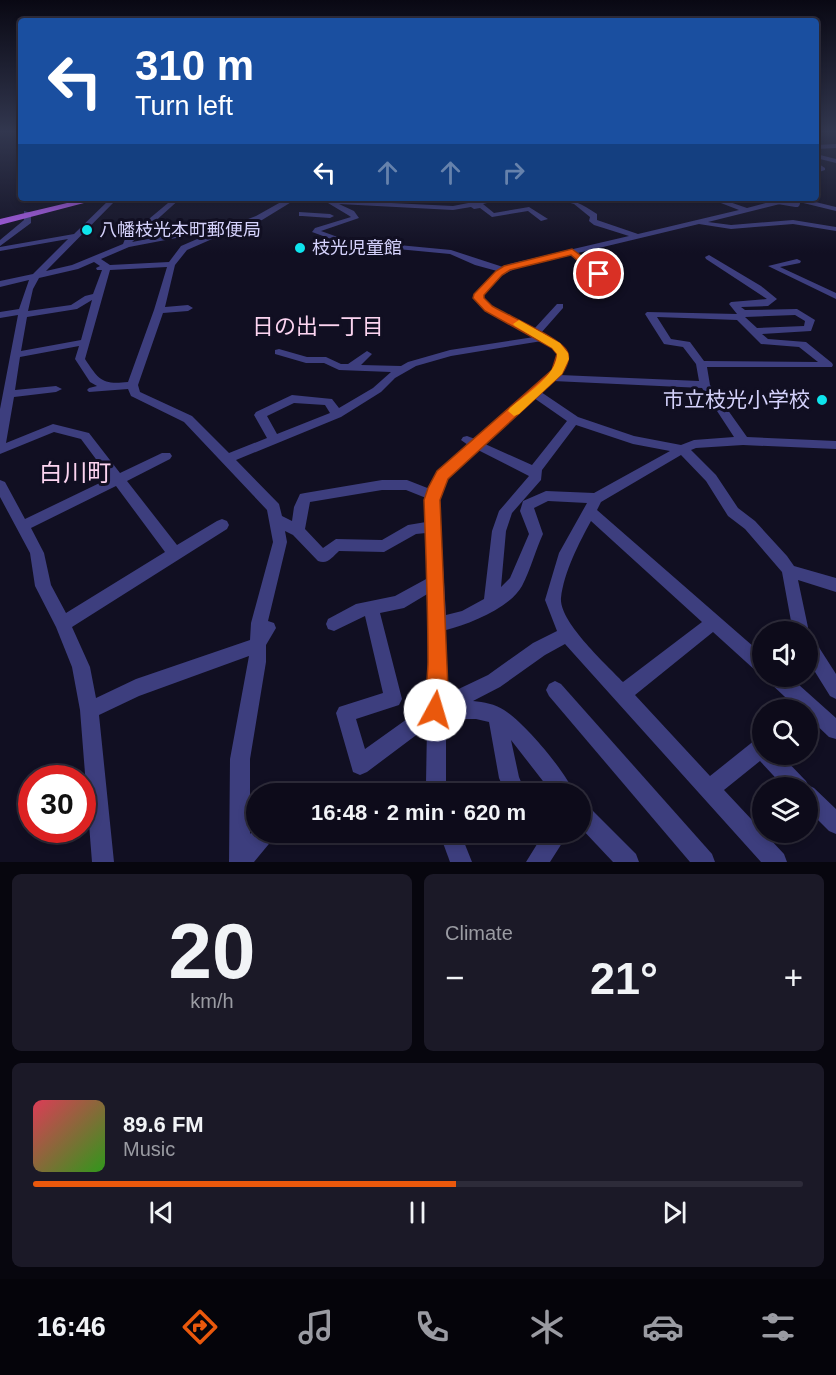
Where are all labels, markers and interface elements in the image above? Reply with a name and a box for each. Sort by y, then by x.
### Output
icon: left [36,42,114,120]
text: 310 m [135,42,254,89]
text: Turn left [135,91,233,121]
icon: left [308,156,341,189]
icon: ahead [371,156,404,189]
icon: ahead [434,156,467,189]
icon: right [497,156,530,189]
place label: 八幡枝光本町郵便局 [99,220,261,240]
marker: 八幡枝光本町郵便局 [80,223,94,237]
place label: 枝光児童館 [312,238,402,258]
marker: 枝光児童館 [293,241,307,255]
pin [573,248,624,299]
icon: arrive [582,257,615,290]
district label: 日の出一丁目 [252,314,384,339]
place label: 市立枝光小学校 [663,388,810,411]
marker: 市立枝光小学校 [815,393,829,407]
district label: 白川町 [39,459,111,486]
map controls [752,621,818,843]
button: sound [752,621,818,687]
position arrow [403,678,467,742]
button: search [752,699,818,765]
speed limit sign: 30 [18,765,96,843]
button: layers [752,777,818,843]
text: 16:48 · 2 min · 620 m [311,800,526,825]
text: 20 [169,907,255,995]
text: Climate [445,922,513,944]
text: 21° [590,953,658,1004]
text: − [445,959,464,996]
text: + [784,959,803,996]
text: km/h [190,990,234,1012]
text: 89.6 FM [123,1112,204,1137]
text: Music [123,1138,175,1160]
icon: previous [145,1196,178,1229]
icon: pause [401,1196,434,1229]
icon: next [658,1196,691,1229]
icon: directions [179,1306,221,1348]
icon: music [295,1306,337,1348]
icon: phone [411,1306,453,1348]
icon: climate [526,1306,568,1348]
icon: car [642,1306,684,1348]
icon: filters [757,1306,799,1348]
text: 16:46 [37,1312,106,1342]

